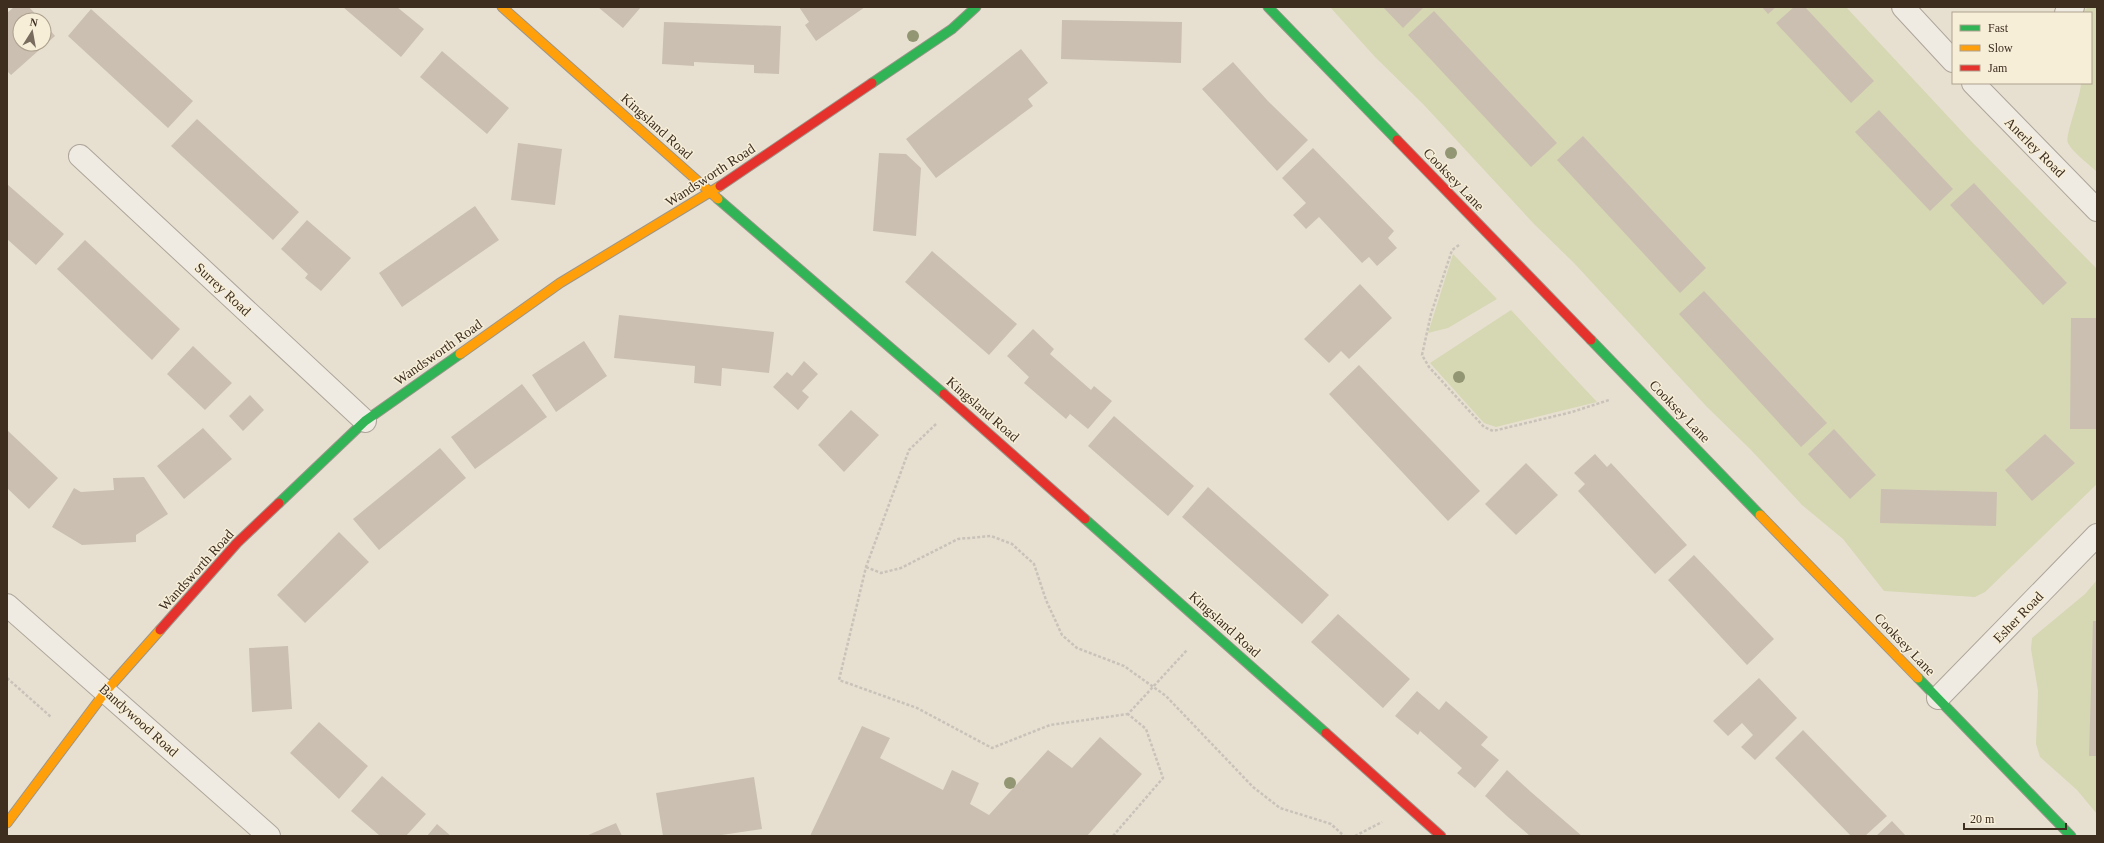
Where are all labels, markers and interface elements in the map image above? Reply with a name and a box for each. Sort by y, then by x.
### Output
north arrow [12,12,52,52]
legend [1952,12,2092,84]
text: N [29,16,39,29]
text: Fast [1988,21,2009,35]
text: Slow [1988,41,2013,55]
text: Jam [1988,61,2008,75]
street label: Kingsland Road [618,90,695,162]
street label: Anerley Road [2002,114,2068,180]
street label: Wandsworth Road [663,141,758,210]
street label: Cooksey Lane [1420,145,1487,214]
street label: Surrey Road [192,260,254,319]
street label: Wandsworth Road [392,317,485,388]
street label: Kingsland Road [944,374,1022,445]
street label: Cooksey Lane [1646,377,1713,446]
street label: Wandsworth Road [156,527,237,614]
street label: Kingsland Road [1186,588,1263,660]
street label: Esher Road [1990,589,2046,646]
street label: Cooksey Lane [1871,610,1938,679]
street label: Bandywood Road [96,681,181,760]
scale bar [1964,805,2066,831]
text: 20 m [1970,812,1995,826]

